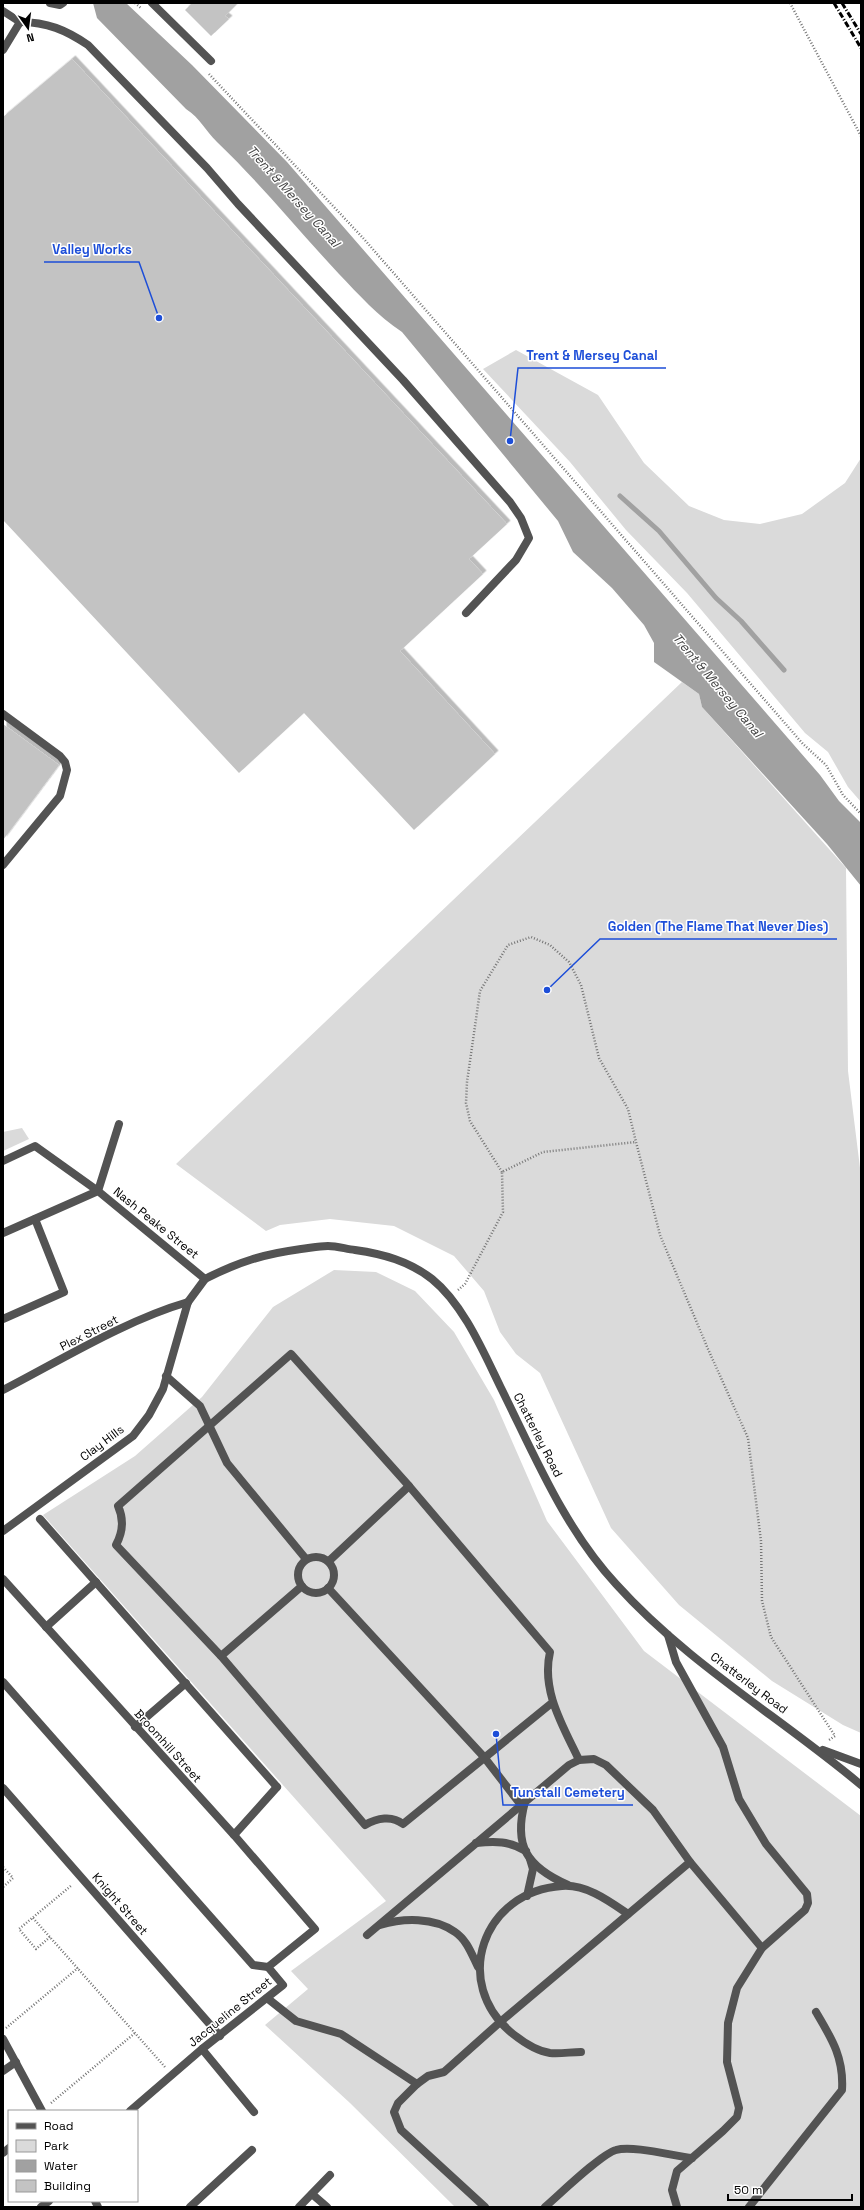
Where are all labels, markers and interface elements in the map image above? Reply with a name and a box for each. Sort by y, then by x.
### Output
north arrow [8,8,48,48]
text: N [25,30,36,45]
water label: Trent & Mersey Canal [243,142,345,252]
callout: Valley Works [44,237,139,262]
text: Valley Works [52,241,132,258]
callout: Trent & Mersey Canal [518,343,666,368]
text: Trent & Mersey Canal [526,347,658,364]
water label: Trent & Mersey Canal [669,630,767,742]
callout: Golden (The Flame That Never Dies) [600,914,837,939]
text: Golden (The Flame That Never Dies) [608,918,828,935]
street label: Nash Peake Street [110,1184,202,1262]
street label: Plex Street [57,1311,121,1355]
street label: Chatterley Road [510,1390,566,1480]
street label: Clay Hills [77,1421,127,1465]
street label: Chatterley Road [707,1649,791,1717]
street label: Broomhill Street [131,1706,205,1786]
callout: Tunstall Cemetery [503,1780,633,1805]
text: Tunstall Cemetery [511,1784,625,1801]
street label: Knight Street [88,1869,152,1939]
street label: Jacqueline Street [185,1973,275,2051]
legend [8,2110,138,2202]
text: Road [44,2118,73,2134]
text: Park [44,2138,69,2154]
text: Water [44,2158,78,2174]
scale bar [728,2176,852,2202]
text: Building [44,2178,91,2194]
text: 50 m [734,2182,762,2198]

